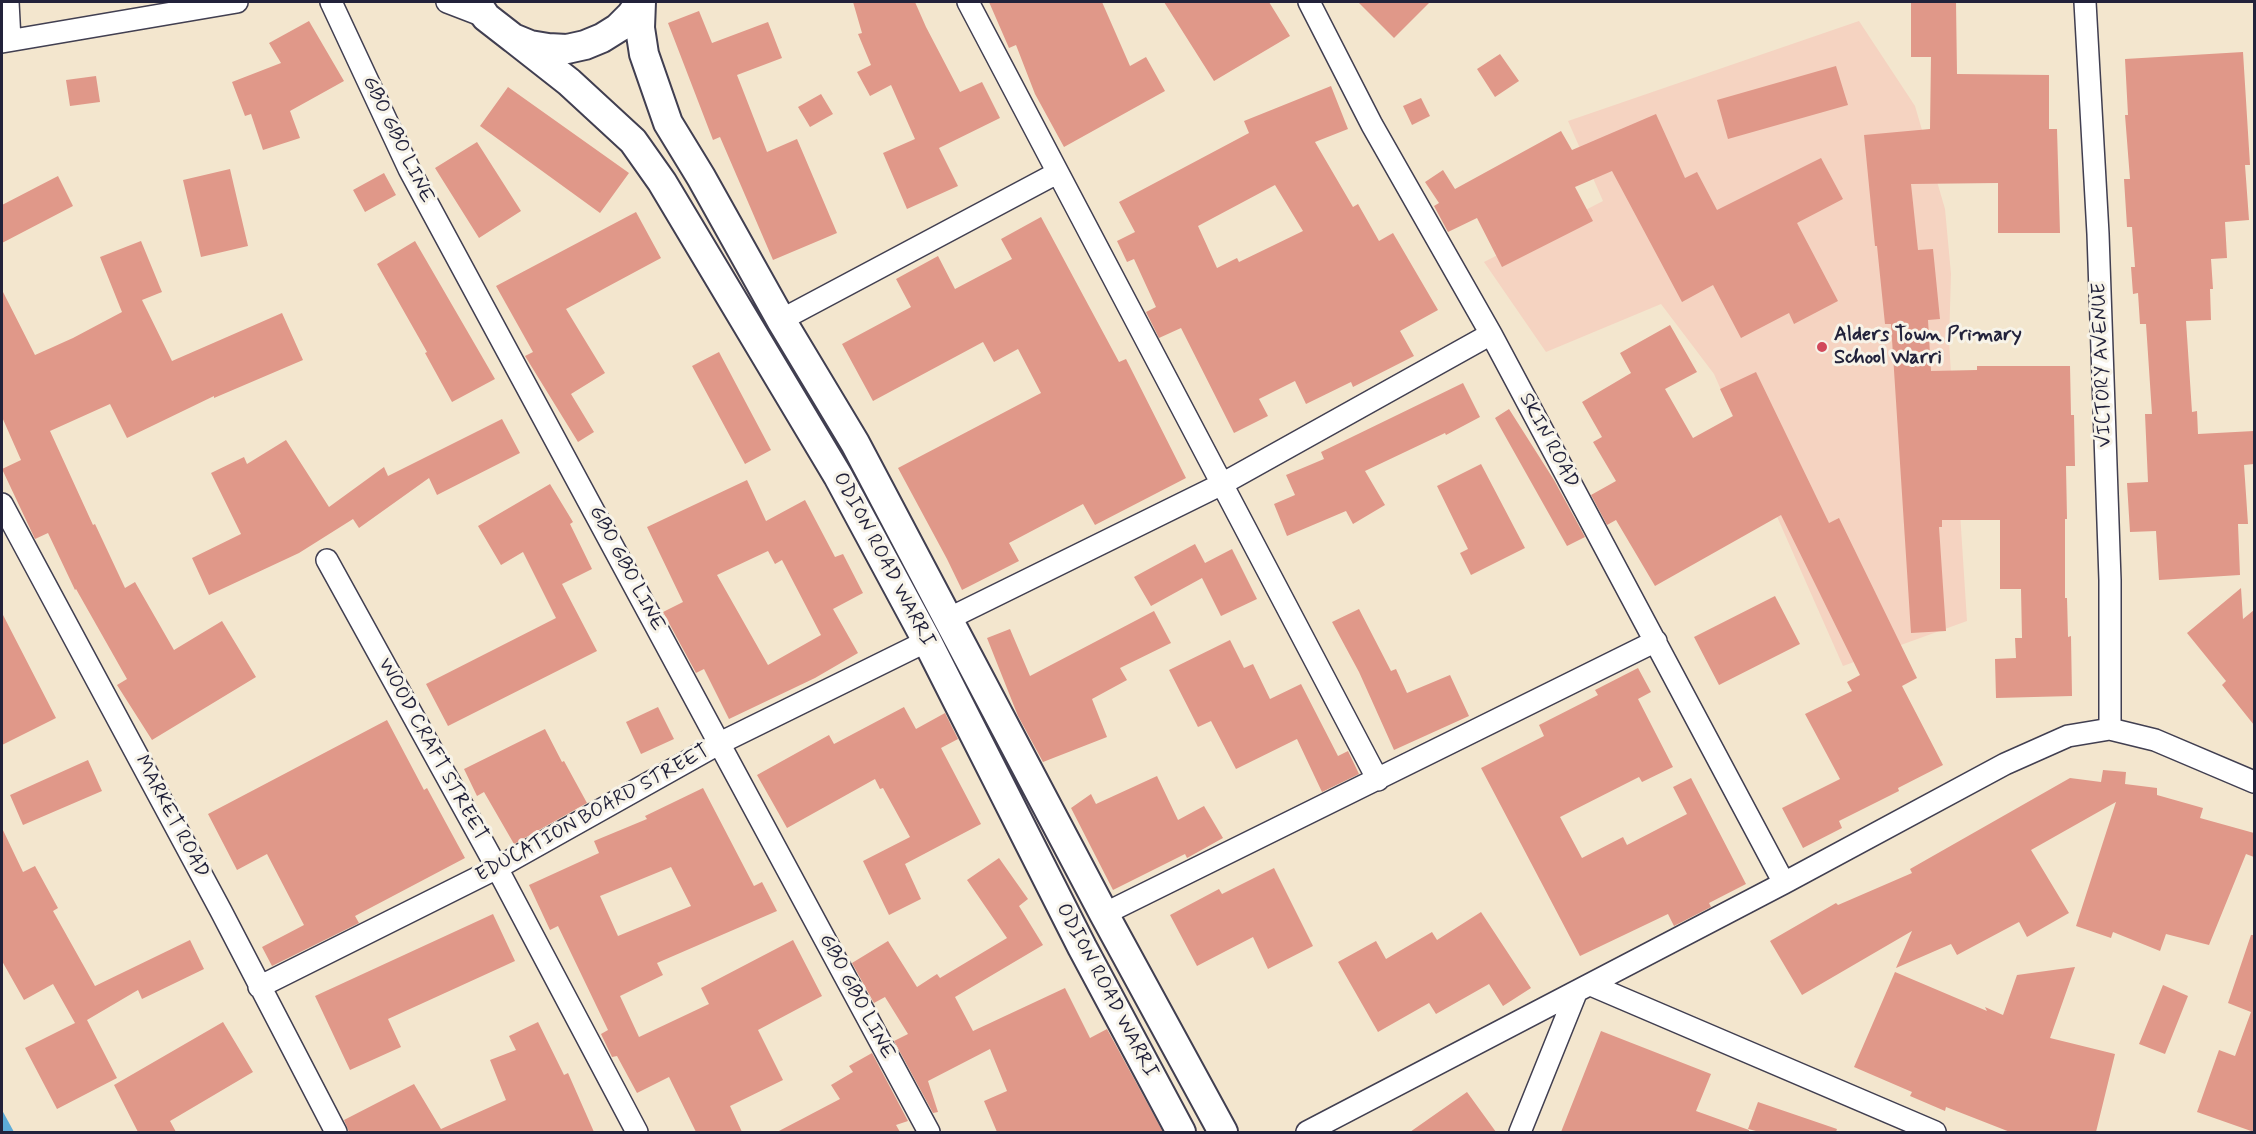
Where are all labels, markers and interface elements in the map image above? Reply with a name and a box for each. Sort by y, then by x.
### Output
street label: GBO GBO LINE [356,73,438,207]
street label: VICTORY AVENUE [2088,282,2118,448]
place label: Alders Town Primary School Warri [1834,324,2022,371]
marker: Alders Town Primary School Warri [1815,340,1829,354]
street label: SKIN ROAD [1513,389,1583,493]
street label: ODION ROAD WARRI [827,469,939,651]
street label: GBO GBO LINE [583,502,669,636]
street label: WOOD CRAFT STREET [372,655,492,845]
street label: EDUCATION BOARD STREET [472,740,714,888]
street label: MARKET ROAD [129,752,213,882]
street label: ODION ROAD WARRI [1050,900,1162,1082]
street label: GBO GBO LINE [813,930,899,1064]

